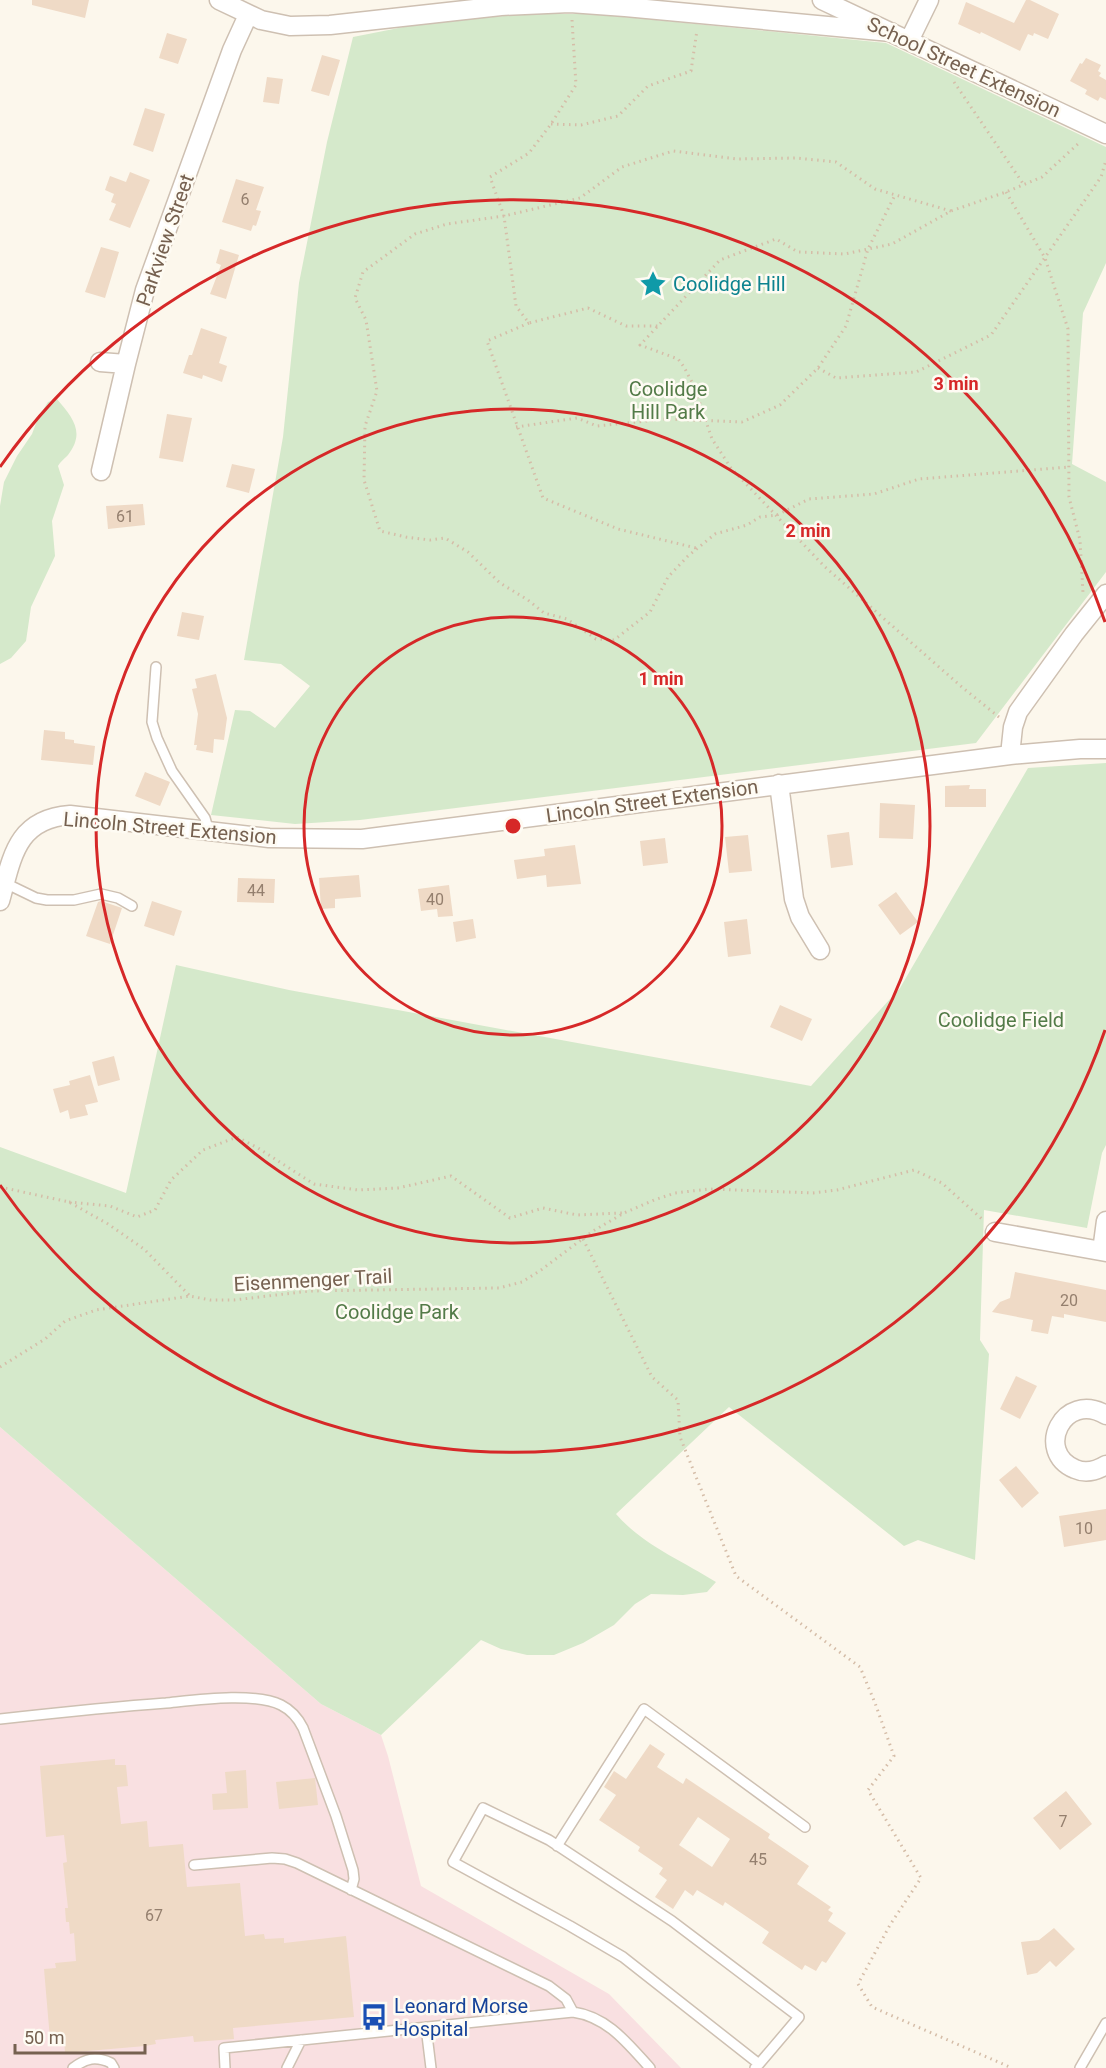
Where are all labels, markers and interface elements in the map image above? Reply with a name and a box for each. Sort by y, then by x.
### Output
street label: School Street Extension [863,12,1065,122]
street label: Parkview Street [131,171,199,309]
house number: 6 [241,190,250,209]
place icon: Coolidge Hill [638,269,668,299]
place label: Coolidge Hill [673,272,786,296]
text: 3 min [933,373,979,394]
park label: Coolidge Hill Park [629,377,707,424]
house number: 61 [116,507,134,526]
text: 2 min [785,520,831,541]
text: 1 min [638,668,684,689]
street label: Lincoln Street Extension [544,774,760,828]
street label: Lincoln Street Extension [62,807,278,849]
centre of rings [503,816,523,836]
house number: 44 [247,881,265,900]
house number: 40 [426,890,444,909]
park label: Coolidge Field [938,1008,1064,1032]
street label: Eisenmenger Trail [233,1264,393,1296]
house number: 20 [1060,1291,1078,1310]
park label: Coolidge Park [335,1300,460,1324]
house number: 10 [1075,1519,1093,1538]
house number: 7 [1059,1812,1068,1831]
house number: 45 [749,1850,767,1869]
house number: 67 [145,1906,163,1925]
place label: Leonard Morse Hospital [394,1994,528,2041]
bus stop icon: Leonard Morse Hospital [359,2002,389,2032]
scale bar [15,2017,146,2055]
text: 50 m [24,2027,64,2048]

